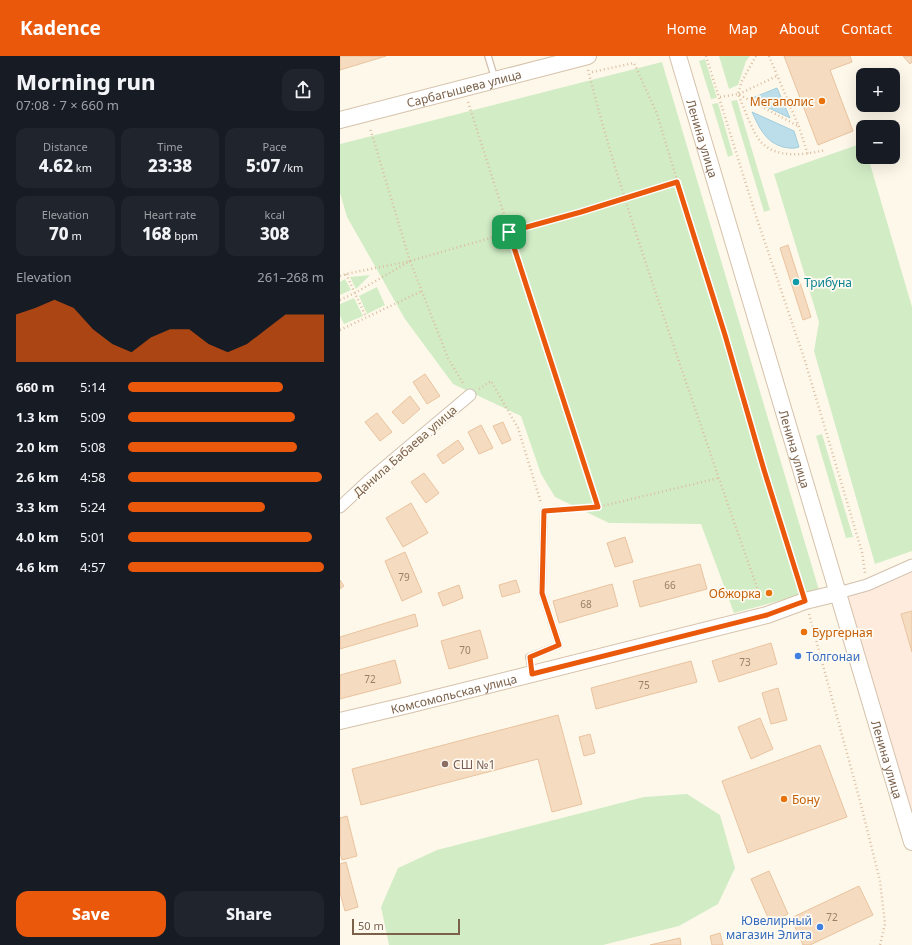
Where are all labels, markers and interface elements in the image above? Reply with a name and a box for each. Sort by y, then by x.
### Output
text: Kadence [20,15,101,41]
text: Home [667,19,706,38]
text: Map [728,19,758,38]
text: About [780,19,819,38]
text: Contact [841,19,892,38]
street label: Сарбагышева улица [405,65,523,111]
text: Morning run [16,66,156,96]
map controls [856,68,900,164]
button: + [856,68,900,112]
button: share [282,69,324,111]
place label: Мегаполис [750,93,814,110]
text: 07:08 · 7 × 660 m [16,96,119,114]
marker: Мегаполис [817,96,827,106]
street label: Ленина улица [683,97,722,180]
button: − [856,120,900,164]
text: Distance [43,139,88,154]
text: Time [157,139,183,154]
text: Pace [263,139,287,154]
text: 4.62 [39,154,73,177]
text: 23:38 [148,154,192,177]
text: 5:07 [246,154,280,177]
text: km [73,160,92,175]
text: /km [280,160,303,175]
text: Elevation [42,207,89,222]
text: Heart rate [144,207,196,222]
text: kcal [265,207,285,222]
pin [492,215,526,249]
icon: arrive [498,221,520,243]
text: 70 [49,222,69,245]
text: 168 [142,222,171,245]
text: 308 [260,222,289,245]
text: m [69,228,82,243]
text: bpm [171,228,198,243]
text: Elevation [16,268,72,286]
text: 261–268 m [257,268,324,286]
place label: Трибуна [804,274,852,291]
marker: Трибуна [791,277,801,287]
text: 660 m [16,378,54,396]
text: 5:14 [80,378,106,396]
street label: Данила Бабаева улица [350,401,460,501]
text: 1.3 km [16,408,59,426]
text: 5:09 [80,408,106,426]
street label: Ленина улица [775,408,815,490]
text: 2.0 km [16,438,59,456]
text: 5:08 [80,438,106,456]
text: 2.6 km [16,468,59,486]
text: 4:58 [80,468,106,486]
text: 3.3 km [16,498,59,516]
text: 5:24 [80,498,106,516]
text: 4.0 km [16,528,59,546]
text: 5:01 [80,528,106,546]
text: 4.6 km [16,558,59,576]
text: 4:57 [80,558,106,576]
house number: 79 [398,570,410,584]
house number: 66 [664,578,676,592]
place label: Обжорка [709,585,761,602]
marker: Обжорка [764,588,774,598]
house number: 68 [580,597,592,611]
place label: Бургерная [812,624,873,641]
marker: Бургерная [799,627,809,637]
house number: 70 [459,643,471,657]
place label: Толгонаи [806,648,860,665]
marker: Толгонаи [793,651,803,661]
house number: 73 [739,655,751,669]
street label: Комсомольская улица [389,670,519,717]
house number: 72 [364,672,376,686]
house number: 75 [638,678,650,692]
street label: Ленина улица [868,718,907,801]
place label: СШ №1 [453,756,495,773]
marker: СШ №1 [440,759,450,769]
place label: Бону [792,791,821,808]
marker: Бону [779,794,789,804]
button: Save [16,891,166,937]
button: Share [174,891,324,937]
house number: 72 [826,910,838,924]
place label: Ювелирный магазин Элита [726,912,812,943]
scale bar [352,917,460,936]
text: 50 m [358,918,384,933]
marker: Ювелирный магазин Элита [815,922,825,932]

